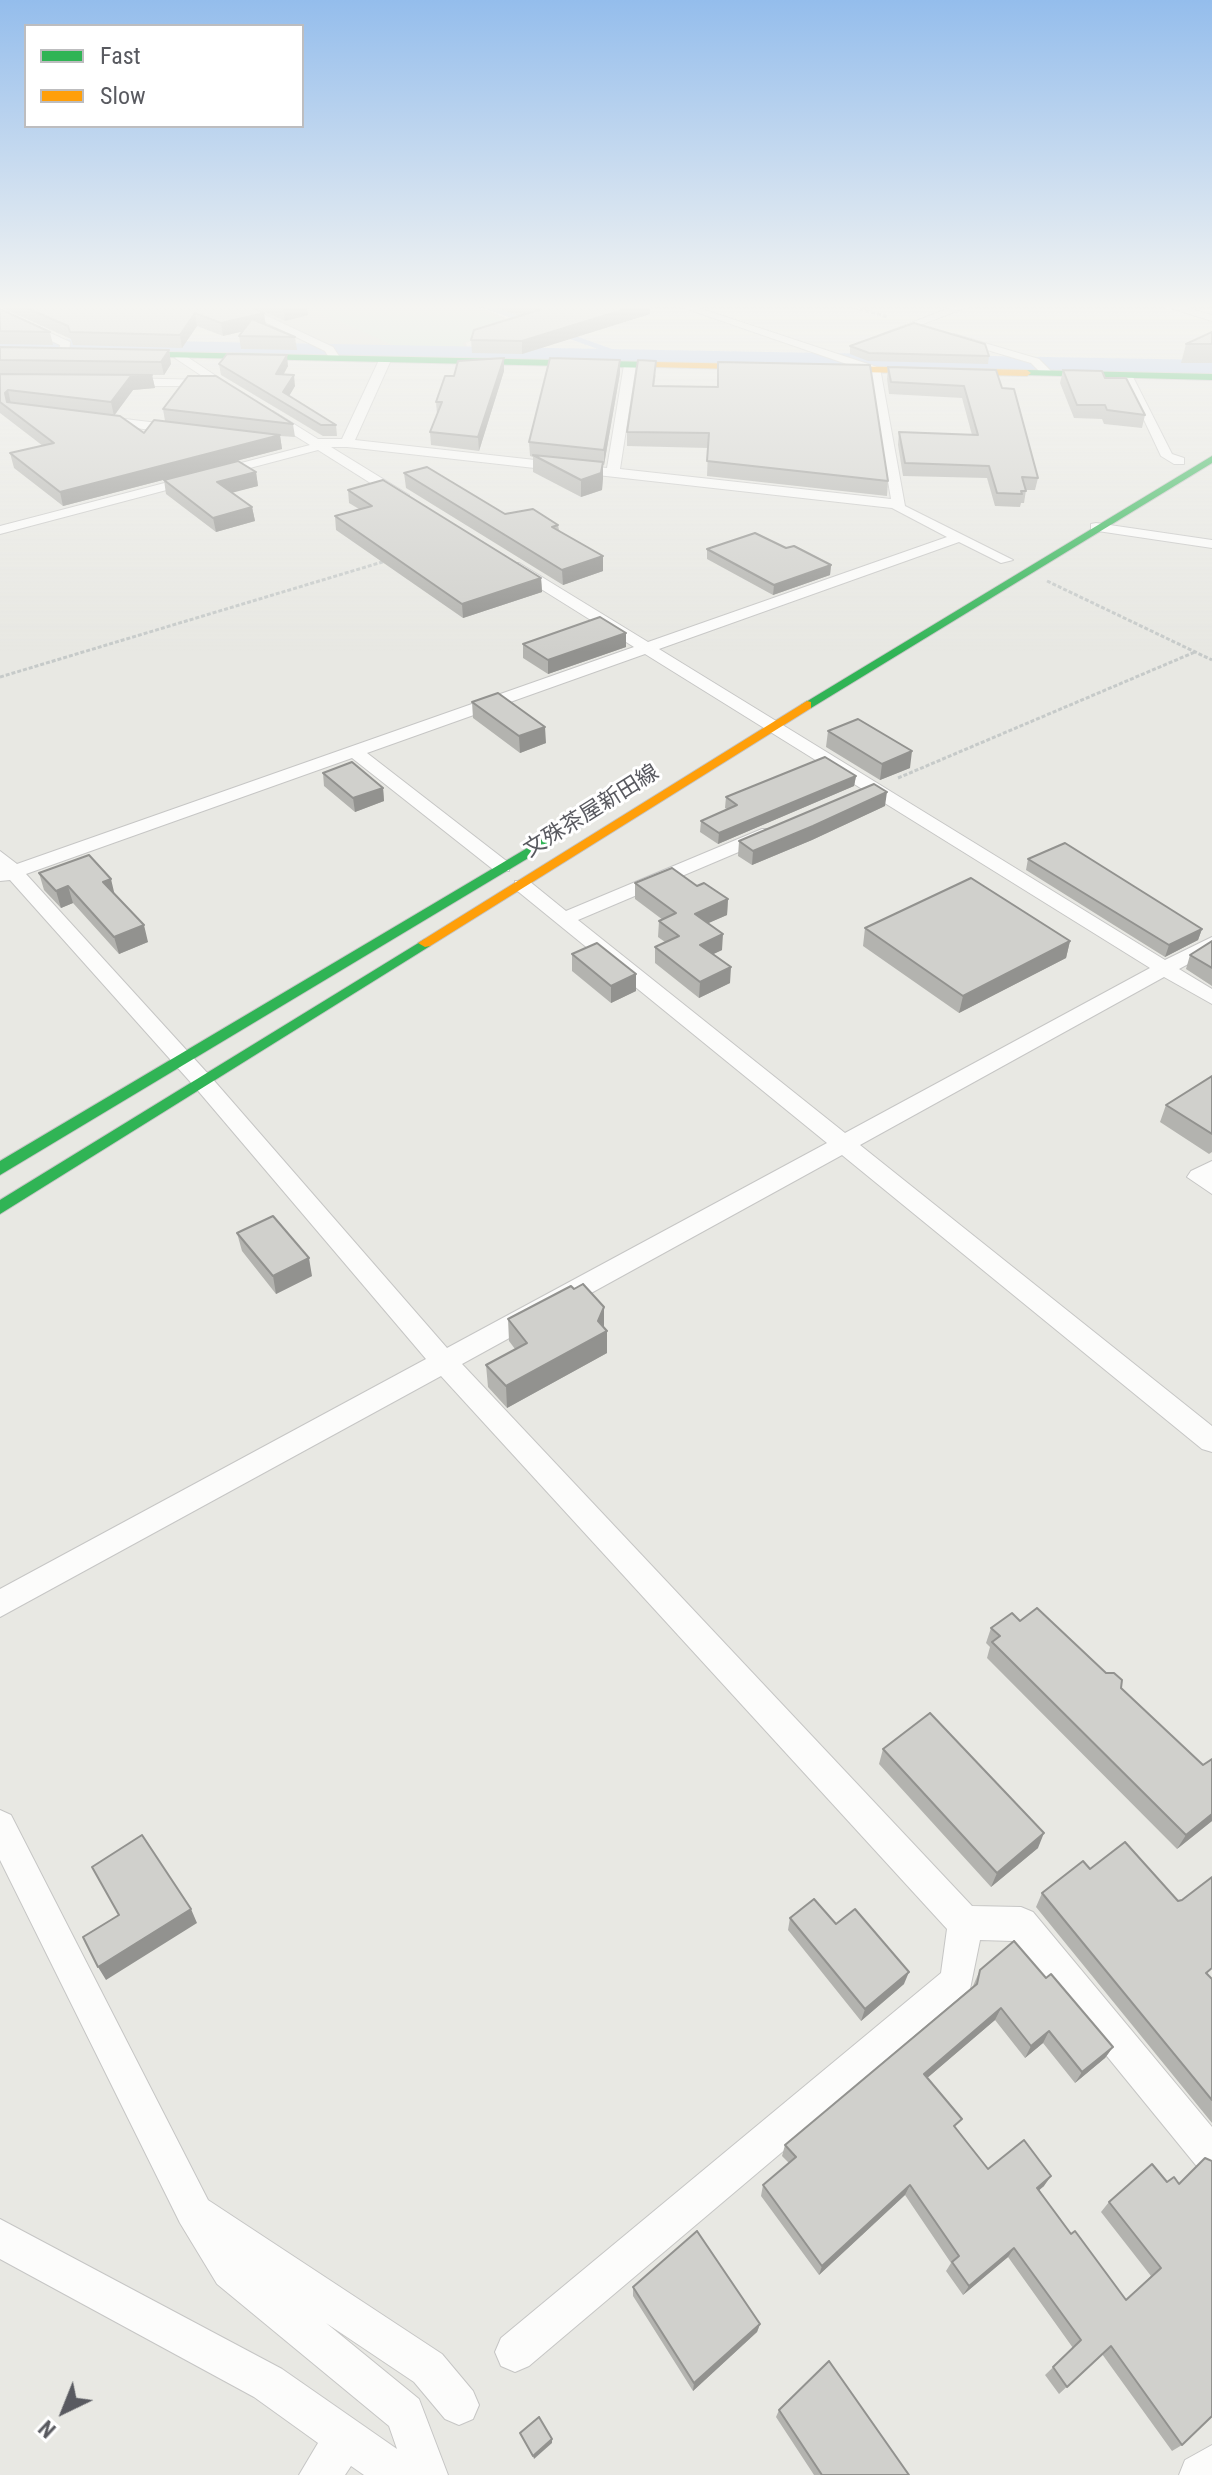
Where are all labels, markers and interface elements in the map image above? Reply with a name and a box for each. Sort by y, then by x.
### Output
legend [24,24,304,128]
text: Fast [100,42,141,70]
text: Slow [100,82,146,110]
street label: 文殊茶屋新田線 [520,760,664,864]
north arrow [24,2371,104,2451]
text: N [34,2415,61,2443]

